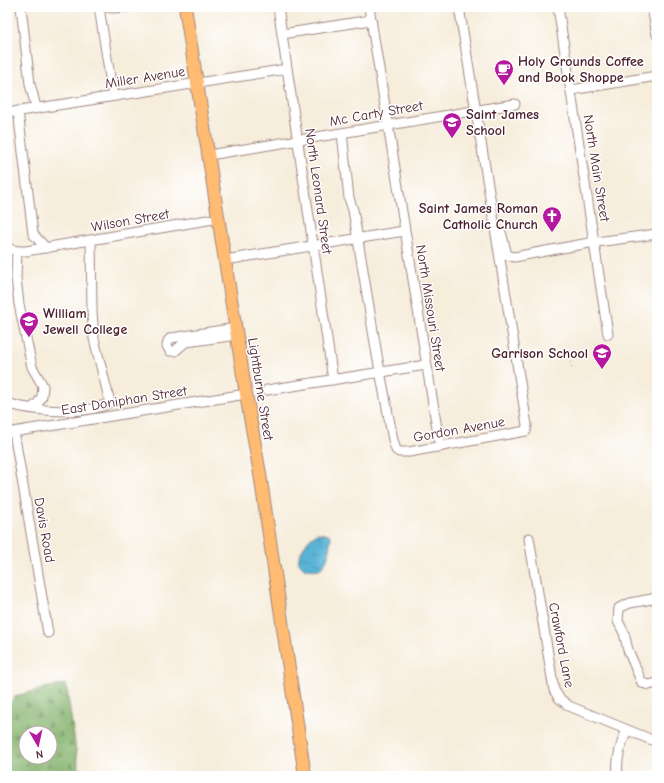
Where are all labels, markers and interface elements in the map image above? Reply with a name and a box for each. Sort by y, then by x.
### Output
place label: Holy Grounds Coffee and Book Shoppe [518,53,644,86]
cafe icon: Holy Grounds Coffee and Book Shoppe [493,58,515,86]
street label: Miller Avenue [104,63,186,92]
street label: Mc Carty Street [328,97,425,130]
place label: Saint James School [466,106,539,139]
school or university icon: Saint James School [441,111,463,139]
street label: North Main Street [580,113,614,224]
street label: North Leonard Street [301,127,336,256]
place label: Saint James Roman Catholic Church [419,200,538,233]
street label: Wilson Street [90,205,171,236]
church icon: Saint James Roman Catholic Church [541,205,563,233]
street label: North Missouri Street [412,244,449,374]
place label: William Jewell College [43,305,127,338]
school or university icon: William Jewell College [18,310,40,338]
street label: Lightburne Street [244,336,277,443]
school or university icon: Garrison School [591,342,613,370]
place label: Garrison School [491,345,588,362]
street label: East Doniphan Street [60,382,189,419]
street label: Gordon Avenue [412,413,506,446]
street label: Davis Road [30,496,59,564]
street label: Crawford Lane [545,601,578,689]
north arrow [18,725,58,765]
text: N [35,747,44,761]

